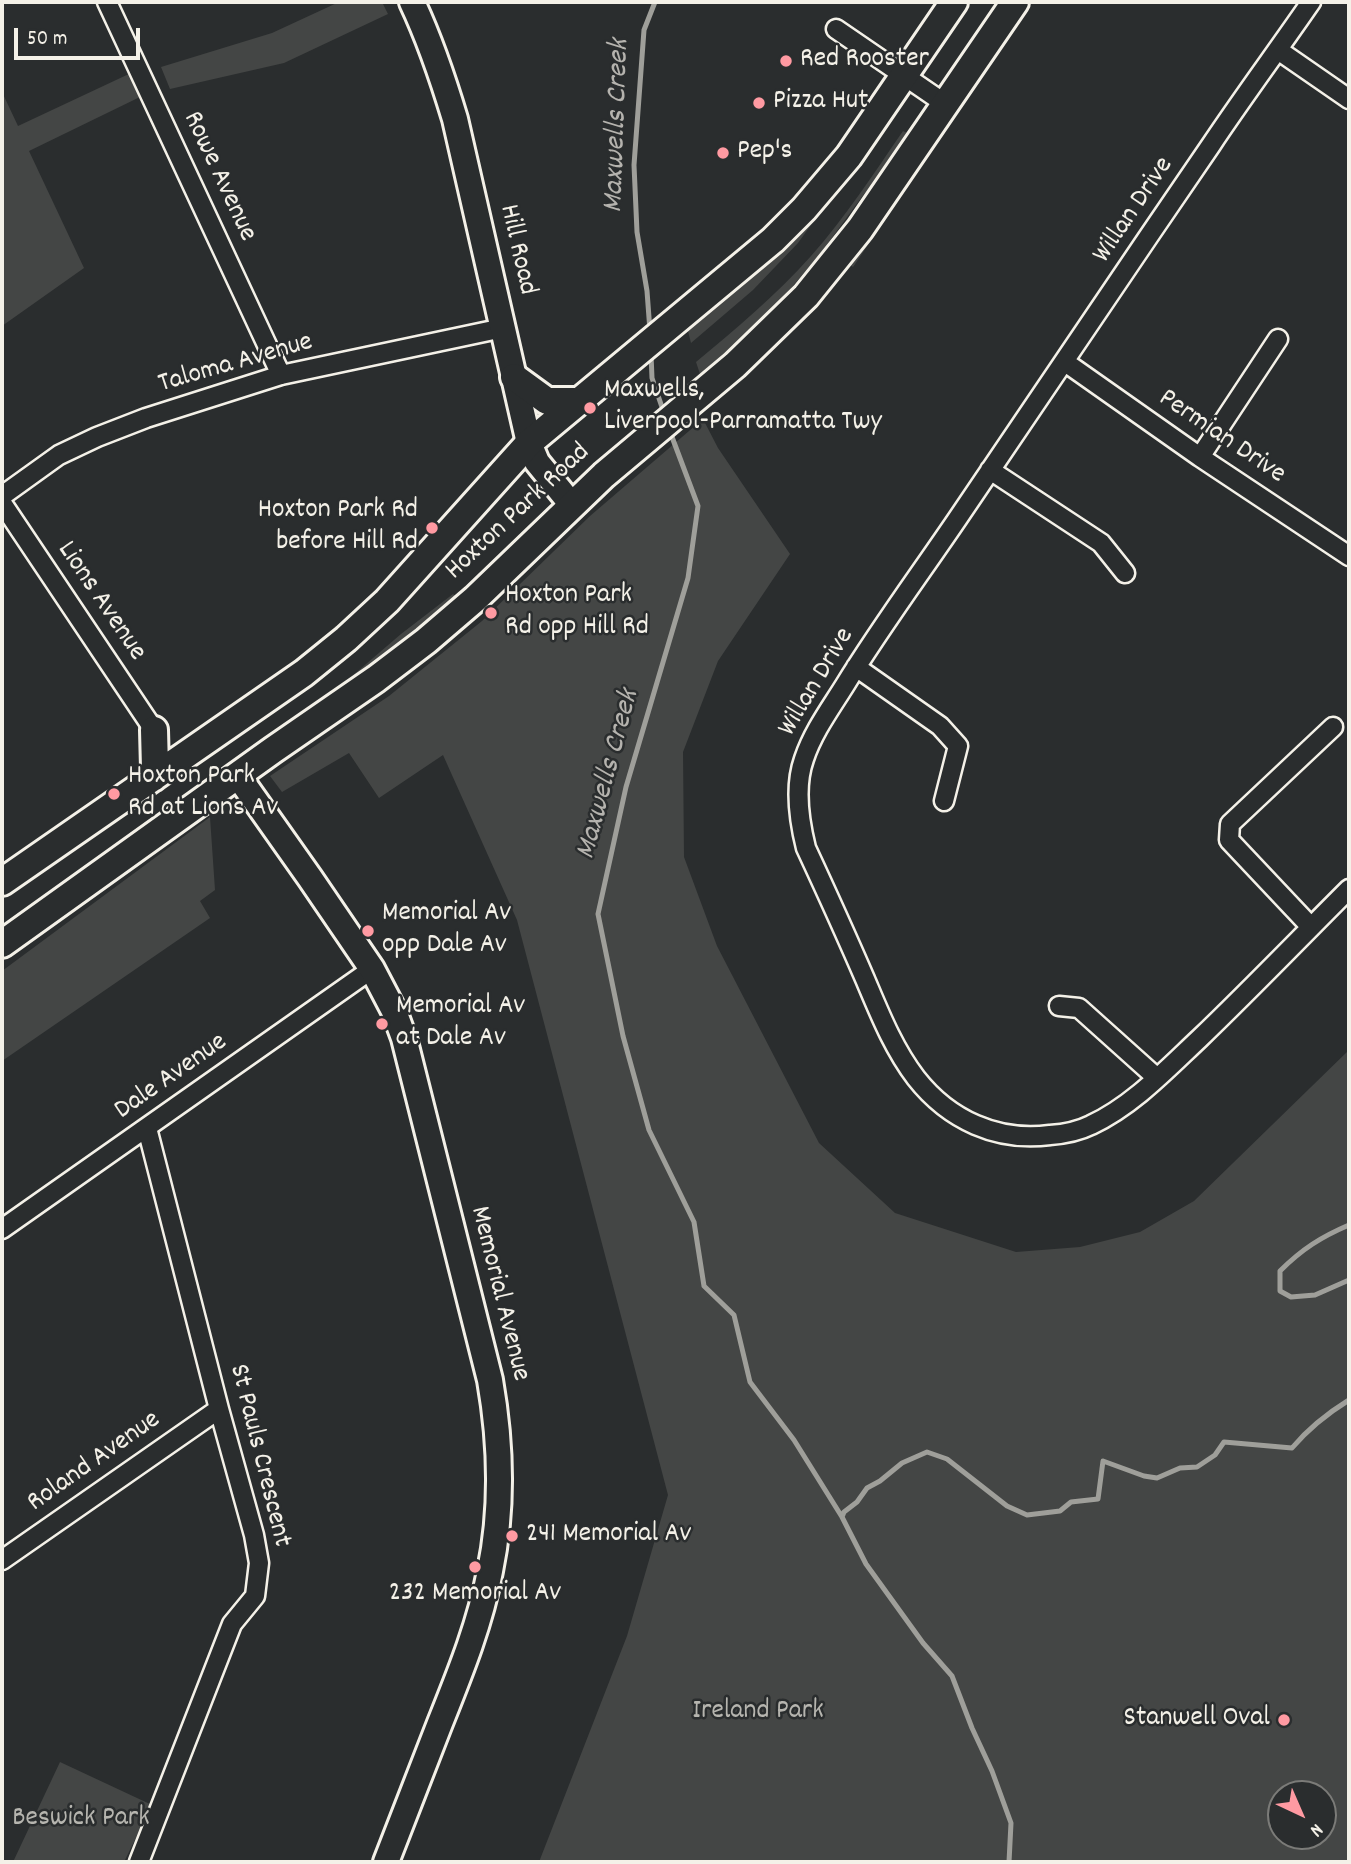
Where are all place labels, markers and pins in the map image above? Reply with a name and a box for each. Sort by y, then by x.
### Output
place label: Red Rooster [800,44,929,78]
marker: Red Rooster [778,53,794,69]
place label: Pizza Hut [773,86,868,120]
marker: Pizza Hut [751,95,767,111]
place label: Pep's [737,136,792,170]
marker: Pep's [715,145,731,161]
place label: Maxwells, Liverpool-Parramatta Twy [604,375,882,441]
marker: Maxwells, Liverpool-Parramatta Twy [582,400,598,416]
place label: Hoxton Park Rd before Hill Rd [258,495,418,561]
marker: Hoxton Park Rd before Hill Rd [424,520,440,536]
place label: Hoxton Park Rd opp Hill Rd [505,580,649,646]
marker: Hoxton Park Rd opp Hill Rd [483,605,499,621]
place label: Hoxton Park Rd at Lions Av [128,761,278,827]
marker: Hoxton Park Rd at Lions Av [106,786,122,802]
place label: Memorial Av opp Dale Av [382,898,511,964]
marker: Memorial Av opp Dale Av [360,923,376,939]
place label: Memorial Av at Dale Av [396,991,525,1057]
marker: Memorial Av at Dale Av [374,1016,390,1032]
place label: 241 Memorial Av [526,1519,692,1553]
marker: 241 Memorial Av [504,1528,520,1544]
marker: 232 Memorial Av [467,1559,483,1575]
place label: 232 Memorial Av [389,1578,561,1612]
place label: Stanwell Oval [1124,1703,1270,1737]
marker: Stanwell Oval [1276,1712,1292,1728]

